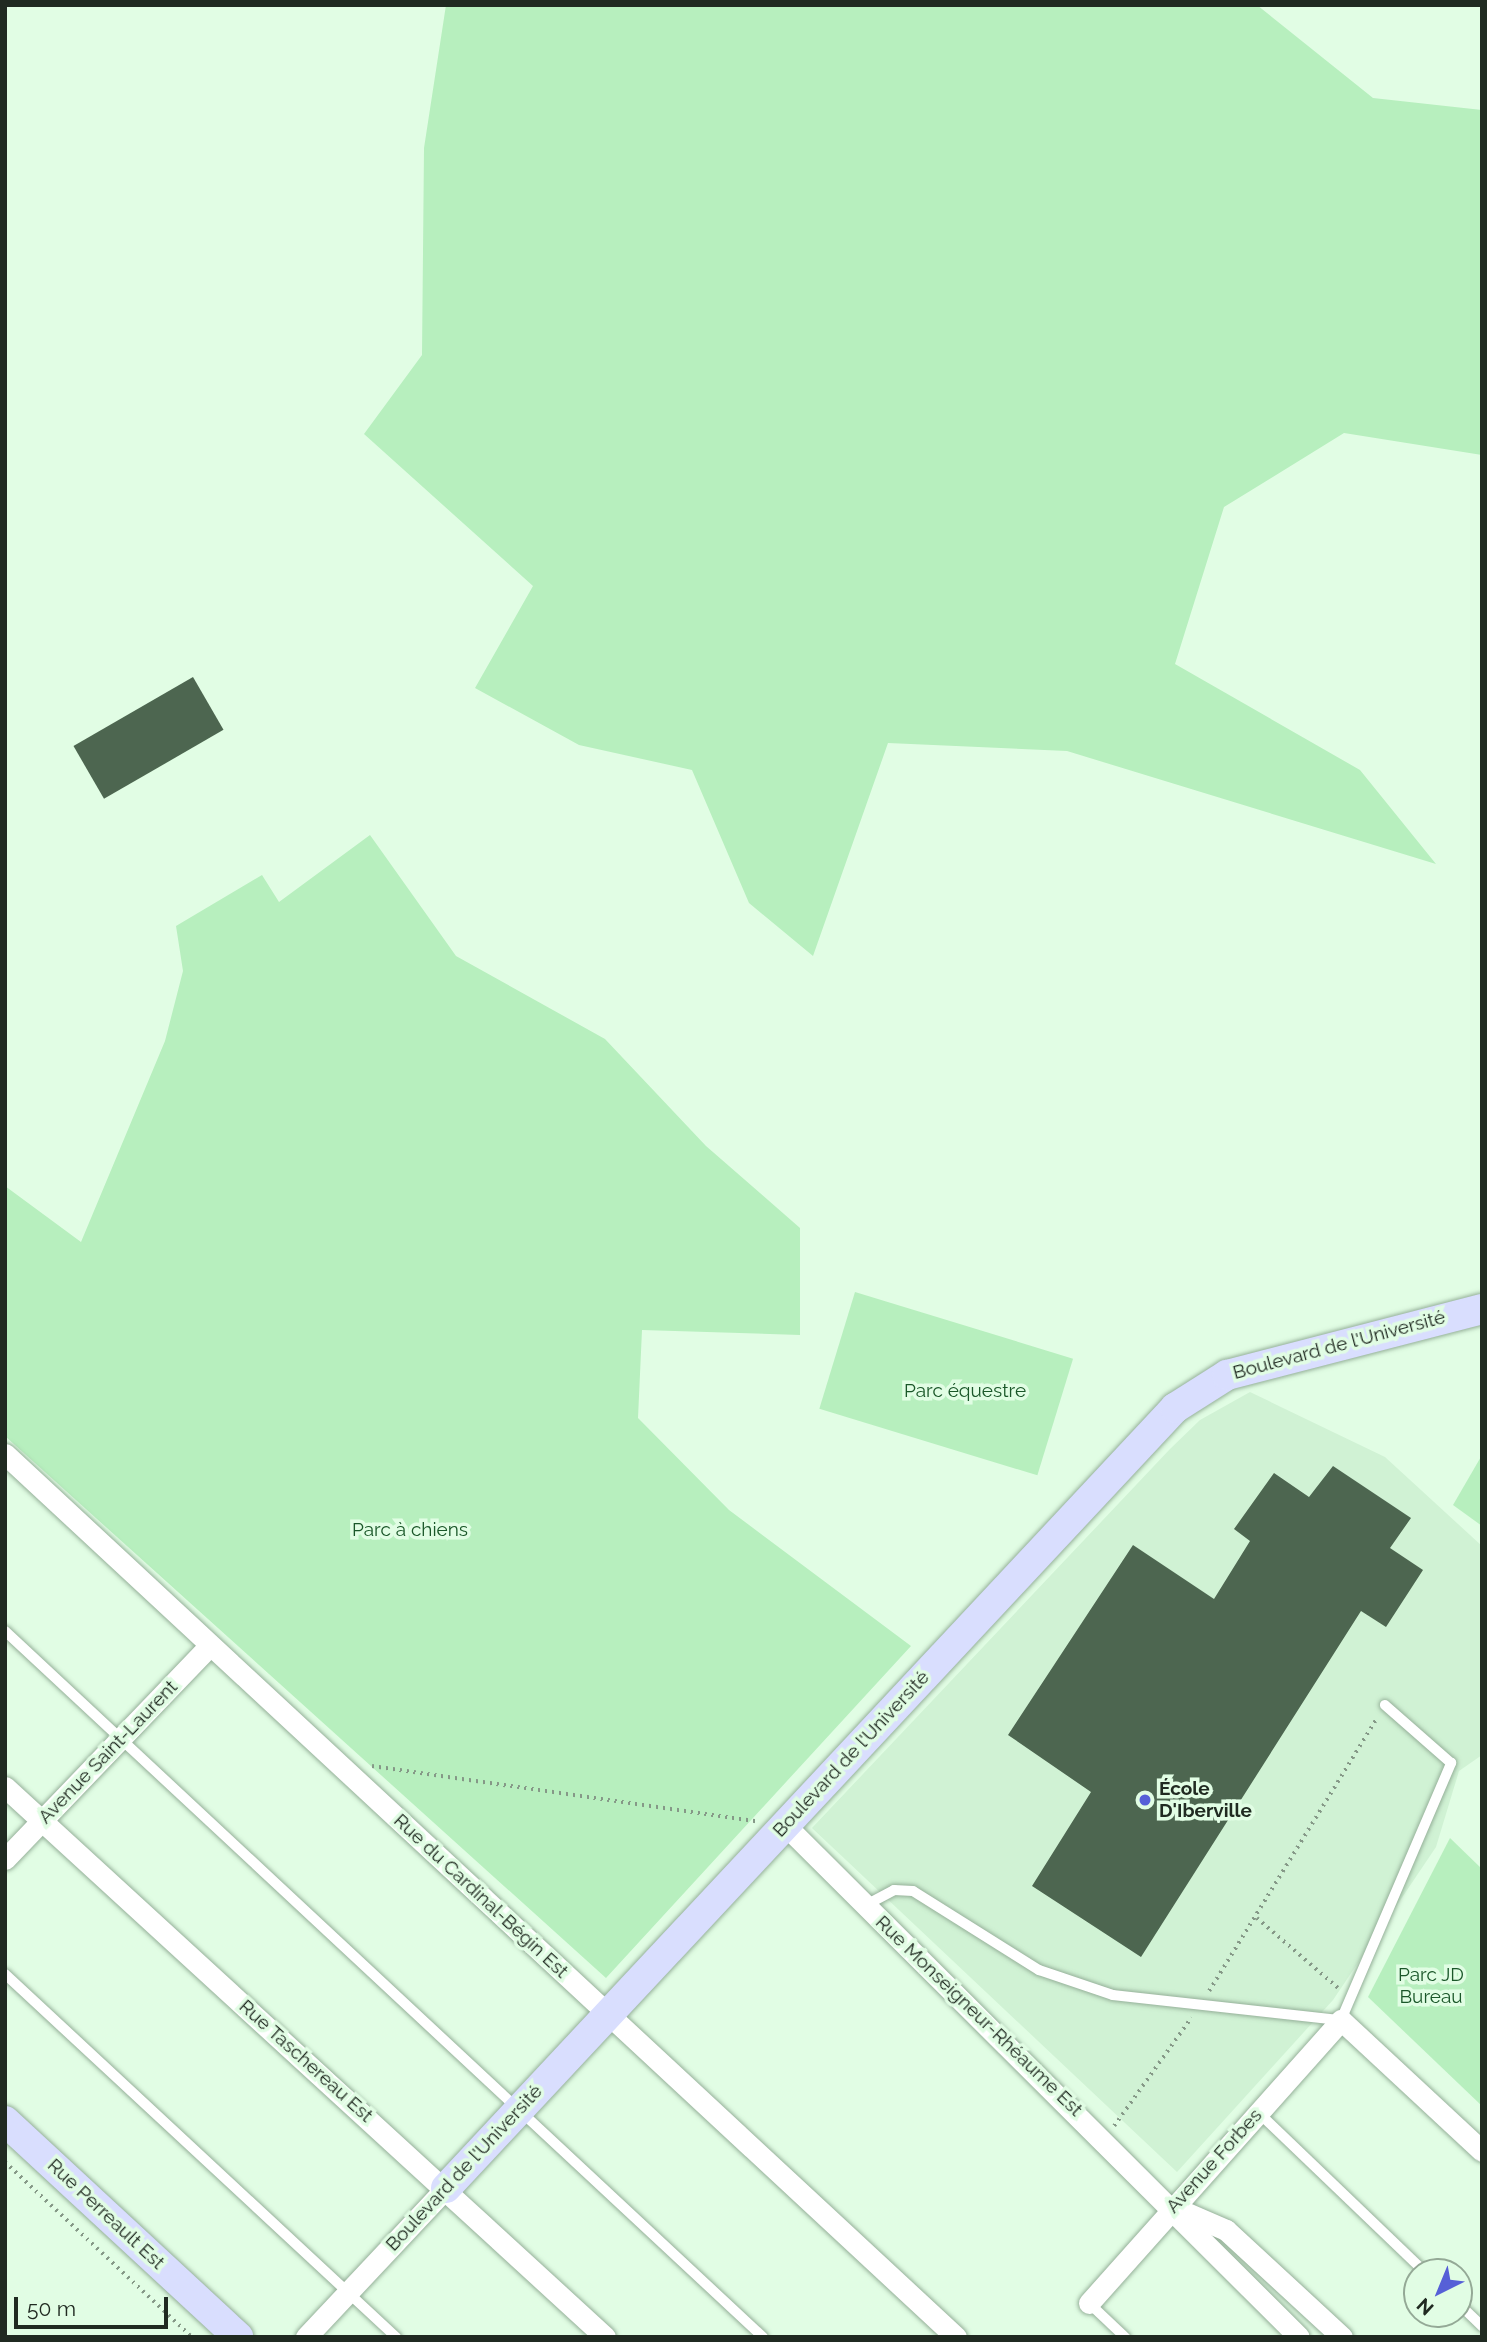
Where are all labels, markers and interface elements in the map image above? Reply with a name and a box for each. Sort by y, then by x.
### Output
street label: Boulevard de l'Université [1230,1306,1448,1384]
park label: Parc équestre [904,1380,1026,1402]
park label: Parc à chiens [352,1519,468,1541]
street label: Boulevard de l'Université [768,1666,934,1842]
street label: Avenue Saint-Laurent [34,1676,182,1828]
place label: École D'Iberville [1159,1778,1252,1822]
marker: École D'Iberville [1137,1792,1153,1808]
street label: Rue du Cardinal-Bégin Est [389,1809,573,1983]
street label: Rue Monseigneur-Rhéaume Est [871,1911,1087,2121]
park label: Parc JD Bureau [1398,1964,1464,2008]
street label: Rue Taschereau Est [234,1995,378,2127]
street label: Boulevard de l'Université [381,2080,547,2256]
street label: Avenue Forbes [1161,2104,1267,2218]
street label: Rue Perreault Est [43,2154,169,2274]
north arrow [1403,2258,1473,2328]
scale bar [18,2282,172,2326]
text: N [1412,2294,1438,2320]
text: 50 m [27,2296,76,2321]

